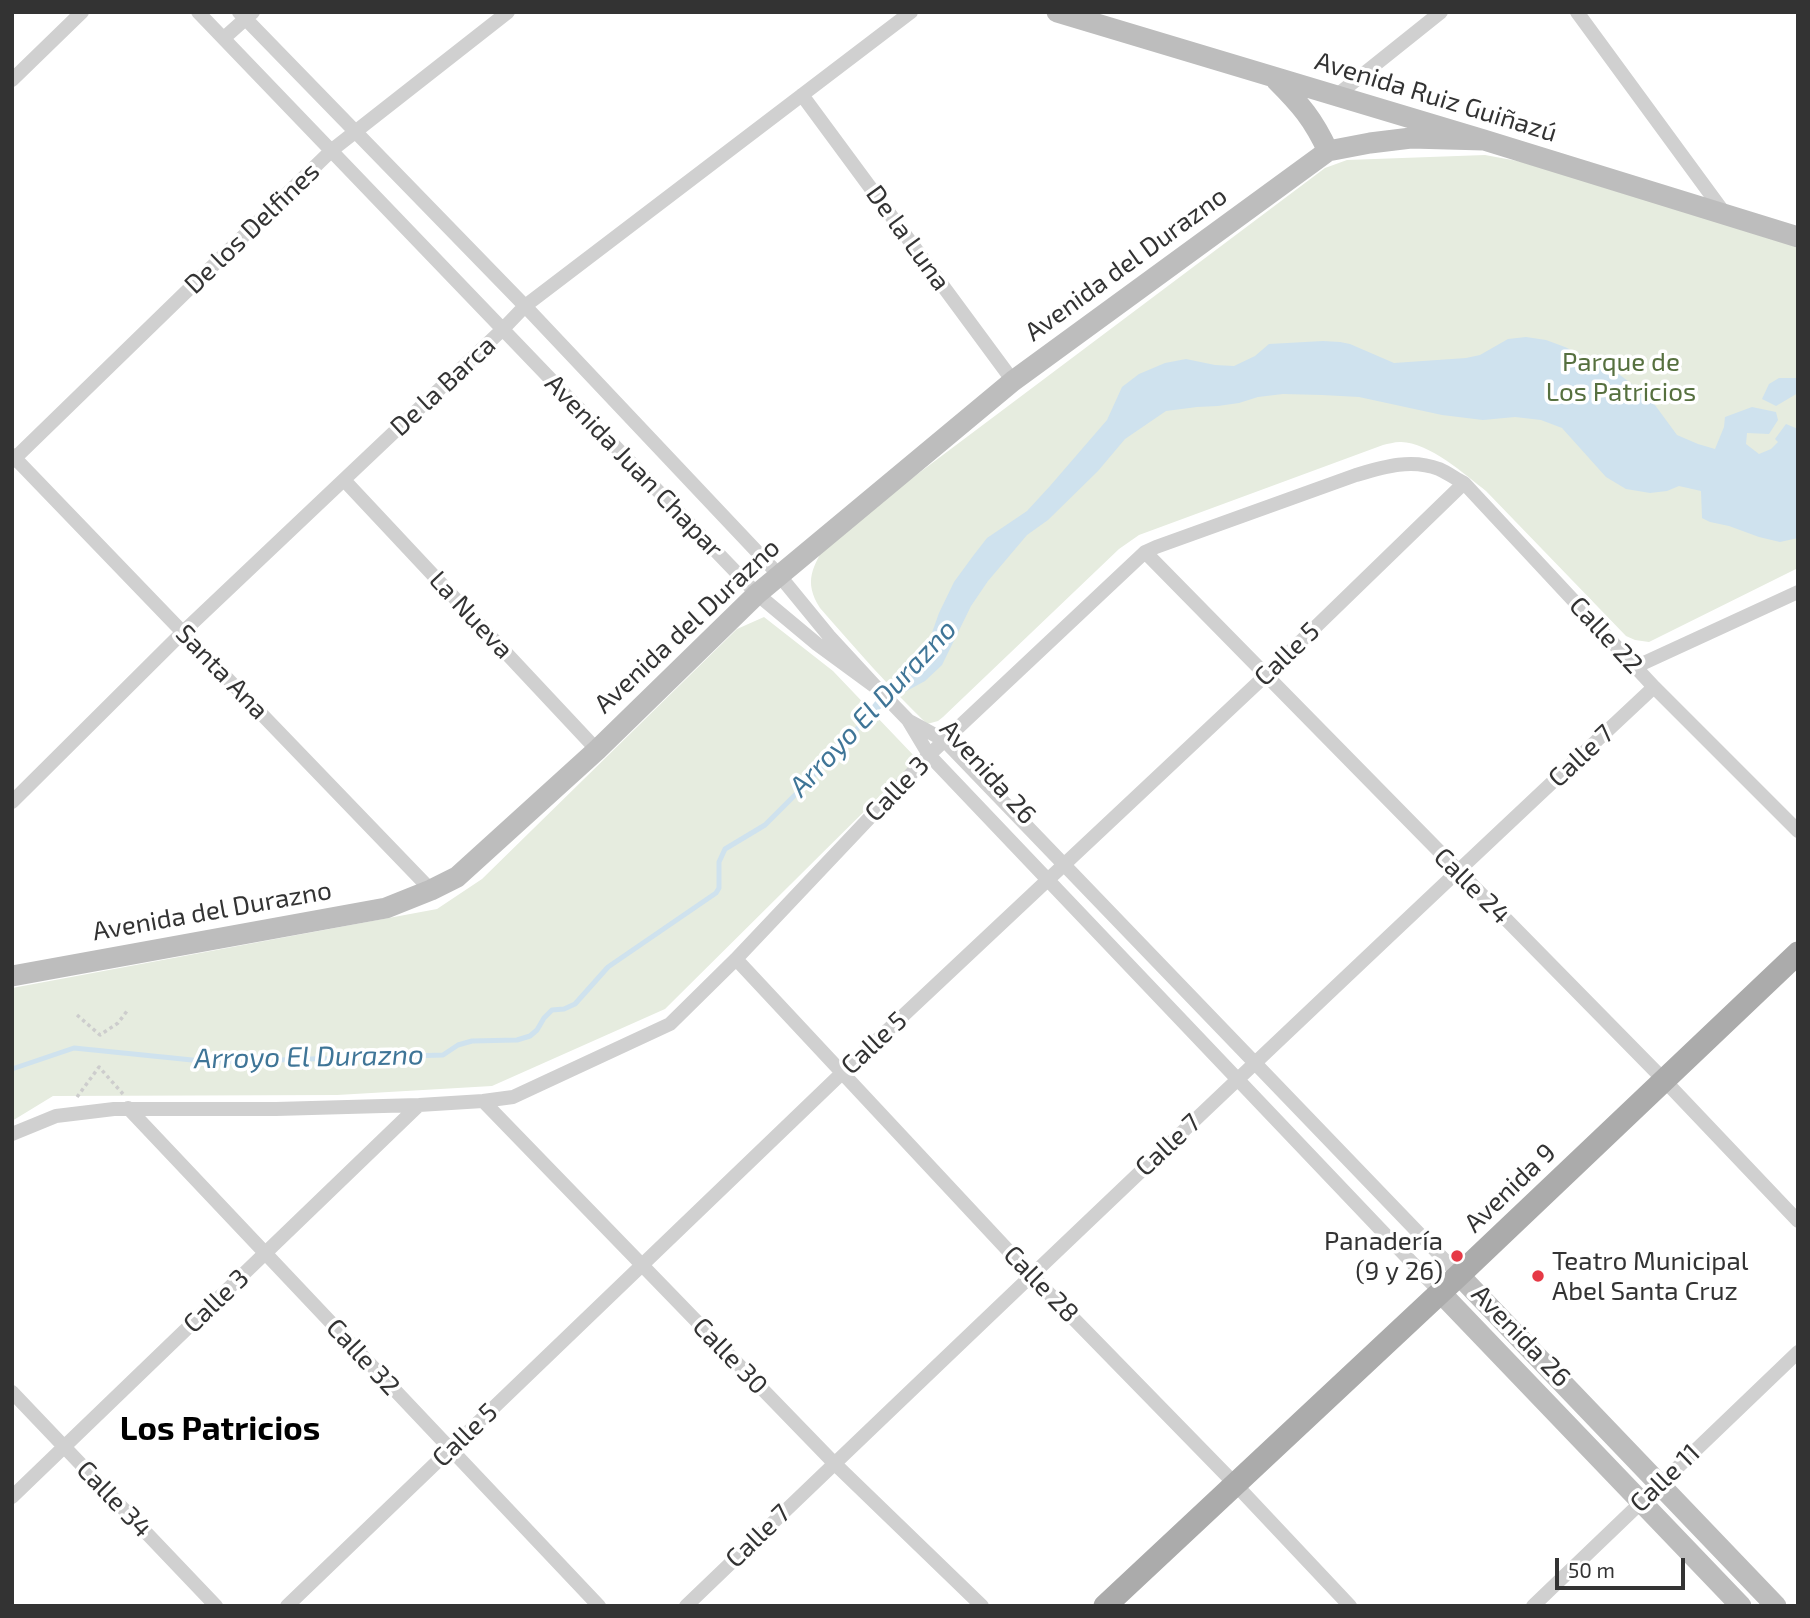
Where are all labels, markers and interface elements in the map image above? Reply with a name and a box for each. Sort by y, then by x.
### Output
street label: Avenida Ruiz Guiñazú [1311,45,1561,149]
street label: De los Delfines [178,156,326,300]
street label: De la Luna [859,179,957,297]
street label: Avenida del Durazno [1019,180,1233,348]
street label: De la Barca [384,329,502,443]
park label: Parque de Los Patricios [1546,346,1696,408]
street label: Avenida Juan Chapar [539,368,729,564]
street label: Avenida del Durazno [588,532,786,720]
street label: La Nueva [423,565,519,665]
street label: Calle 22 [1563,590,1649,680]
water label: Arroyo El Durazno [782,613,964,803]
street label: Calle 5 [1248,616,1326,692]
street label: Santa Ana [169,618,275,726]
street label: Avenida 26 [933,714,1043,830]
street label: Calle 7 [1542,718,1620,794]
street label: Calle 3 [858,750,936,828]
street label: Calle 24 [1427,841,1517,931]
street label: Avenida del Durazno [90,875,334,947]
street label: Calle 5 [835,1005,913,1081]
water label: Arroyo El Durazno [194,1038,424,1076]
street label: Calle 7 [1129,1107,1207,1183]
street label: Avenida 9 [1458,1137,1562,1239]
place label: Panadería (9 y 26) [1324,1225,1443,1286]
street label: Calle 28 [997,1239,1085,1329]
place label: Teatro Municipal Abel Santa Cruz [1552,1245,1748,1306]
marker: Panadería (9 y 26) [1449,1248,1465,1264]
street label: Calle 3 [177,1262,255,1340]
marker: Teatro Municipal Abel Santa Cruz [1530,1268,1546,1284]
street label: Avenida 26 [1465,1279,1577,1393]
street label: Calle 30 [686,1311,774,1401]
street label: Calle 32 [320,1312,406,1402]
street label: Calle 5 [426,1397,504,1473]
district label: Los Patricios [120,1409,320,1449]
street label: Calle 11 [1624,1437,1706,1519]
street label: Calle 34 [70,1454,158,1544]
street label: Calle 7 [719,1498,797,1574]
scale bar [1558,1544,1688,1588]
text: 50 m [1568,1557,1615,1582]

